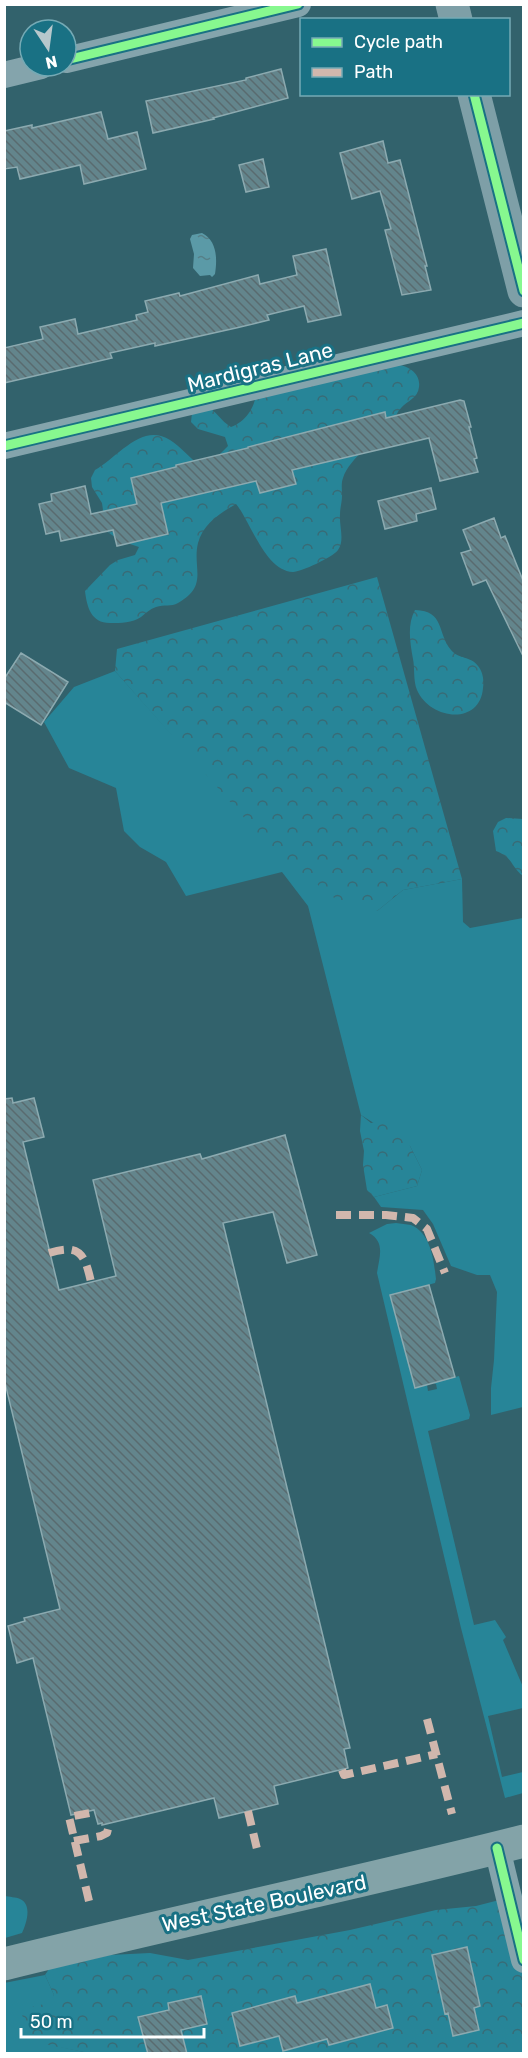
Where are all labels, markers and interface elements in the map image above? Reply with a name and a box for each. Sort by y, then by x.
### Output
north arrow [18,18,78,78]
legend [300,18,510,96]
text: Cycle path [354,31,443,53]
text: N [44,52,59,73]
text: Path [354,61,393,83]
street label: Mardigras Lane [185,337,335,397]
street label: West State Boulevard [160,1869,368,1937]
scale bar [21,2001,204,2039]
text: 50 m [30,2011,73,2033]

